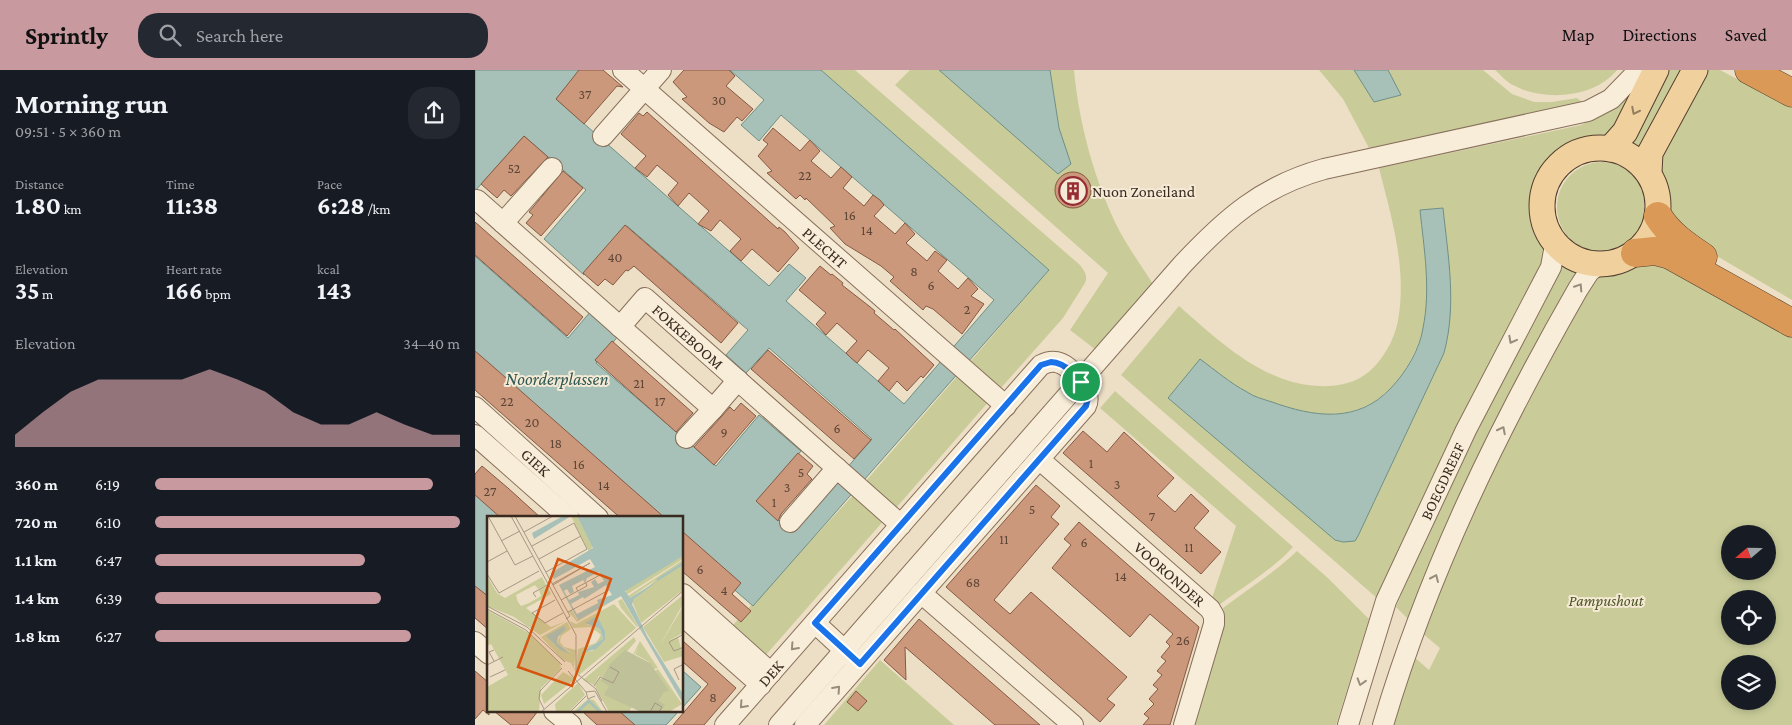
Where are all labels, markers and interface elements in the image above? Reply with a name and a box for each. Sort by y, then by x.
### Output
search box [138,13,488,58]
icon: search [156,21,184,49]
text: Sprintly [25,22,108,49]
text: Search here [196,25,283,46]
text: Map [1562,25,1594,45]
text: Directions [1622,25,1697,45]
text: Saved [1725,25,1767,45]
house number: 37 [579,86,592,102]
button: share [408,87,460,139]
text: Morning run [15,88,168,119]
house number: 30 [712,92,726,108]
one-way arrow [1631,106,1641,115]
text: 09:51 · 5 × 360 m [15,123,121,140]
house number: 52 [508,160,521,176]
house number: 22 [798,167,812,183]
text: Distance [15,176,64,192]
text: Time [166,176,195,192]
text: Pace [317,176,342,192]
building icon: Nuon Zoneiland [1058,176,1088,206]
place label: Nuon Zoneiland [1092,183,1196,200]
text: 1.80 [15,192,61,219]
text: 11:38 [166,192,218,219]
text: 6:28 [317,192,365,219]
text: km [61,201,82,217]
text: /km [365,201,390,217]
house number: 16 [844,207,856,223]
house number: 14 [861,222,873,238]
street label: PLECHT [800,223,851,272]
house number: 40 [607,249,623,265]
text: Elevation [15,261,68,277]
text: Heart rate [166,261,222,277]
text: kcal [317,261,340,277]
house number: 8 [910,263,918,279]
text: 35 [15,277,39,304]
text: 166 [166,277,203,304]
text: 143 [317,277,352,304]
house number: 6 [927,277,935,293]
one-way arrow [1573,284,1582,293]
text: m [39,286,53,302]
text: bpm [203,286,231,302]
street label: FOKKEBOOM [649,300,727,372]
house number: 2 [964,301,971,317]
text: Elevation [15,335,76,352]
text: 34–40 m [403,335,460,352]
one-way arrow [1508,335,1518,344]
pin [1060,361,1102,403]
icon: arrive [1067,368,1095,396]
water label: Noorderplassen [505,369,609,389]
house number: 21 [633,375,645,391]
house number: 22 [500,393,514,409]
house number: 17 [654,393,666,409]
house number: 20 [525,414,539,430]
house number: 6 [833,420,841,436]
house number: 9 [720,424,728,440]
one-way arrow [1496,426,1506,435]
house number: 18 [550,435,562,451]
street label: BOEGDREEF [1417,440,1467,522]
street label: GIEK [518,445,554,480]
house number: 1 [1089,455,1094,471]
house number: 16 [573,456,585,472]
house number: 5 [798,464,804,480]
text: 360 m [15,476,58,493]
text: 6:19 [95,476,120,493]
house number: 3 [1114,476,1120,492]
house number: 14 [598,477,610,493]
house number: 3 [784,479,790,495]
house number: 27 [484,483,497,499]
house number: 1 [772,494,777,510]
house number: 5 [1029,501,1035,517]
house number: 7 [1149,508,1156,524]
text: 720 m [15,514,57,531]
text: 6:10 [95,514,121,531]
inset map [487,516,684,712]
north arrow [1721,525,1776,580]
map controls [1721,525,1776,710]
house number: 11 [999,531,1009,547]
house number: 6 [1080,534,1088,550]
street label: VOORONDER [1131,538,1209,609]
house number: 11 [1184,539,1194,555]
text: 1.1 km [15,552,57,569]
text: 6:47 [95,552,122,569]
house number: 6 [696,561,704,577]
house number: 14 [1115,568,1127,584]
house number: 68 [966,574,980,590]
one-way arrow [1429,574,1440,583]
house number: 4 [720,582,728,598]
text: 1.4 km [15,590,59,607]
text: 6:39 [95,590,122,607]
button: locate [1721,590,1776,645]
park label: Pampushout [1569,592,1644,610]
text: 1.8 km [15,628,60,645]
text: 6:27 [95,628,122,645]
house number: 26 [1176,632,1190,648]
one-way arrow [791,642,800,651]
button: layers [1721,655,1776,710]
street label: DEK [755,656,787,689]
one-way arrow [1357,677,1367,685]
one-way arrow [831,685,840,694]
house number: 8 [709,689,717,705]
one-way arrow [740,699,749,708]

